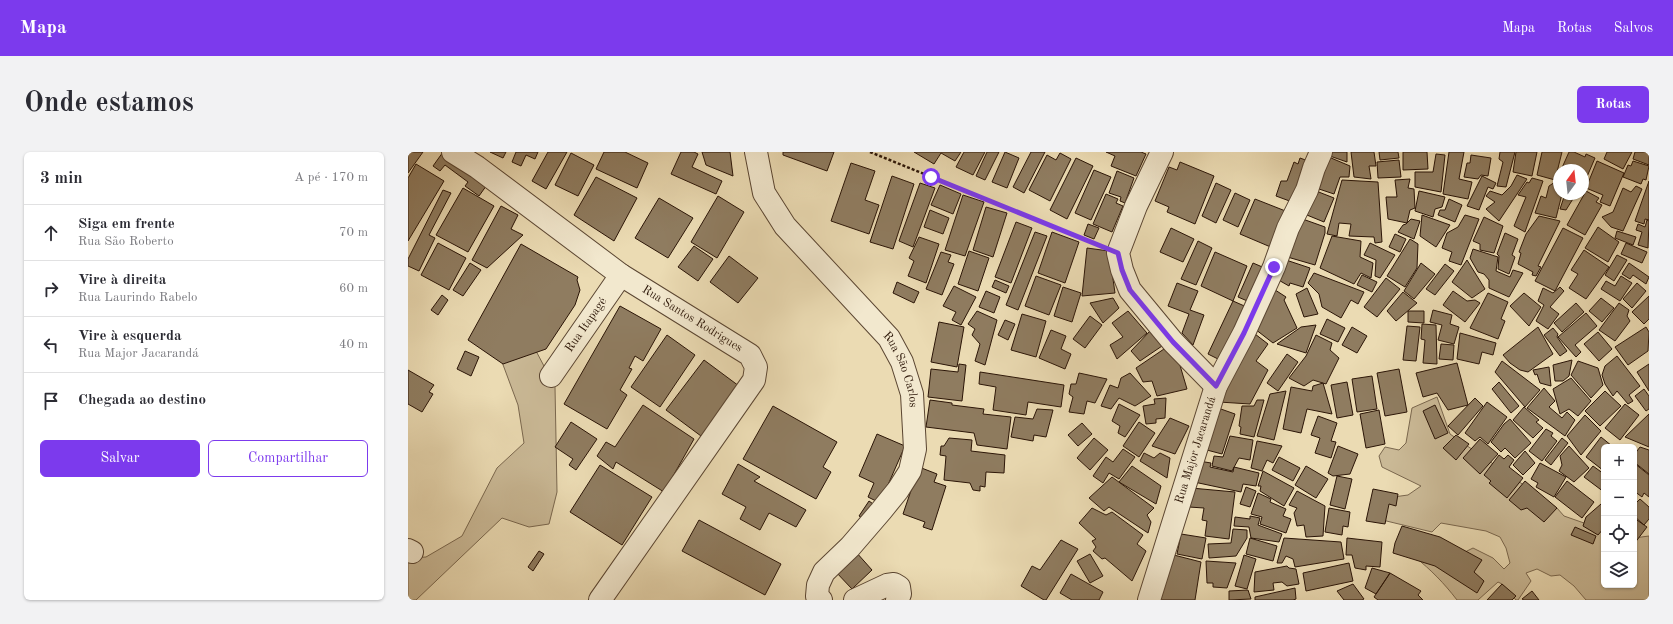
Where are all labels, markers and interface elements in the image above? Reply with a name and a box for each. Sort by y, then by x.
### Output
text: Mapa [20,19,67,38]
text: Mapa [1502,21,1535,35]
text: Rotas [1557,21,1592,35]
text: Salvos [1614,21,1653,35]
button: Rotas [1577,86,1649,123]
text: Onde estamos [24,90,194,118]
north arrow [1553,164,1589,200]
route start [922,168,940,186]
text: 3 min [40,170,83,187]
text: A pé · 170 m [294,171,368,184]
text: Siga em frente [78,217,175,232]
icon: ahead [40,222,62,244]
text: 70 m [339,226,368,239]
text: Rua São Roberto [78,235,174,248]
route end [1265,258,1283,276]
text: Vire à direita [78,273,166,288]
icon: right [40,278,62,300]
text: 60 m [339,282,368,295]
street label: Rua Santos Rodrigues [640,284,744,355]
text: Rua Laurindo Rabelo [78,291,197,304]
street label: Rua Itapagé [563,295,610,355]
text: Vire à esquerda [78,329,182,344]
street label: Rua São Carlos [881,330,919,408]
icon: left [40,334,62,356]
text: 40 m [339,338,368,351]
text: Rua Major Jacarandá [78,347,199,360]
icon: arrive [40,390,62,412]
text: Chegada ao destino [78,393,206,408]
street label: Rua Major Jacarandá [1174,395,1218,505]
button: Salvar [40,440,200,477]
button: Compartilhar [208,440,368,477]
map controls [1601,444,1637,588]
button: + [1601,444,1637,480]
button: − [1601,480,1637,516]
button: locate [1601,516,1637,552]
button: layers [1601,552,1637,588]

